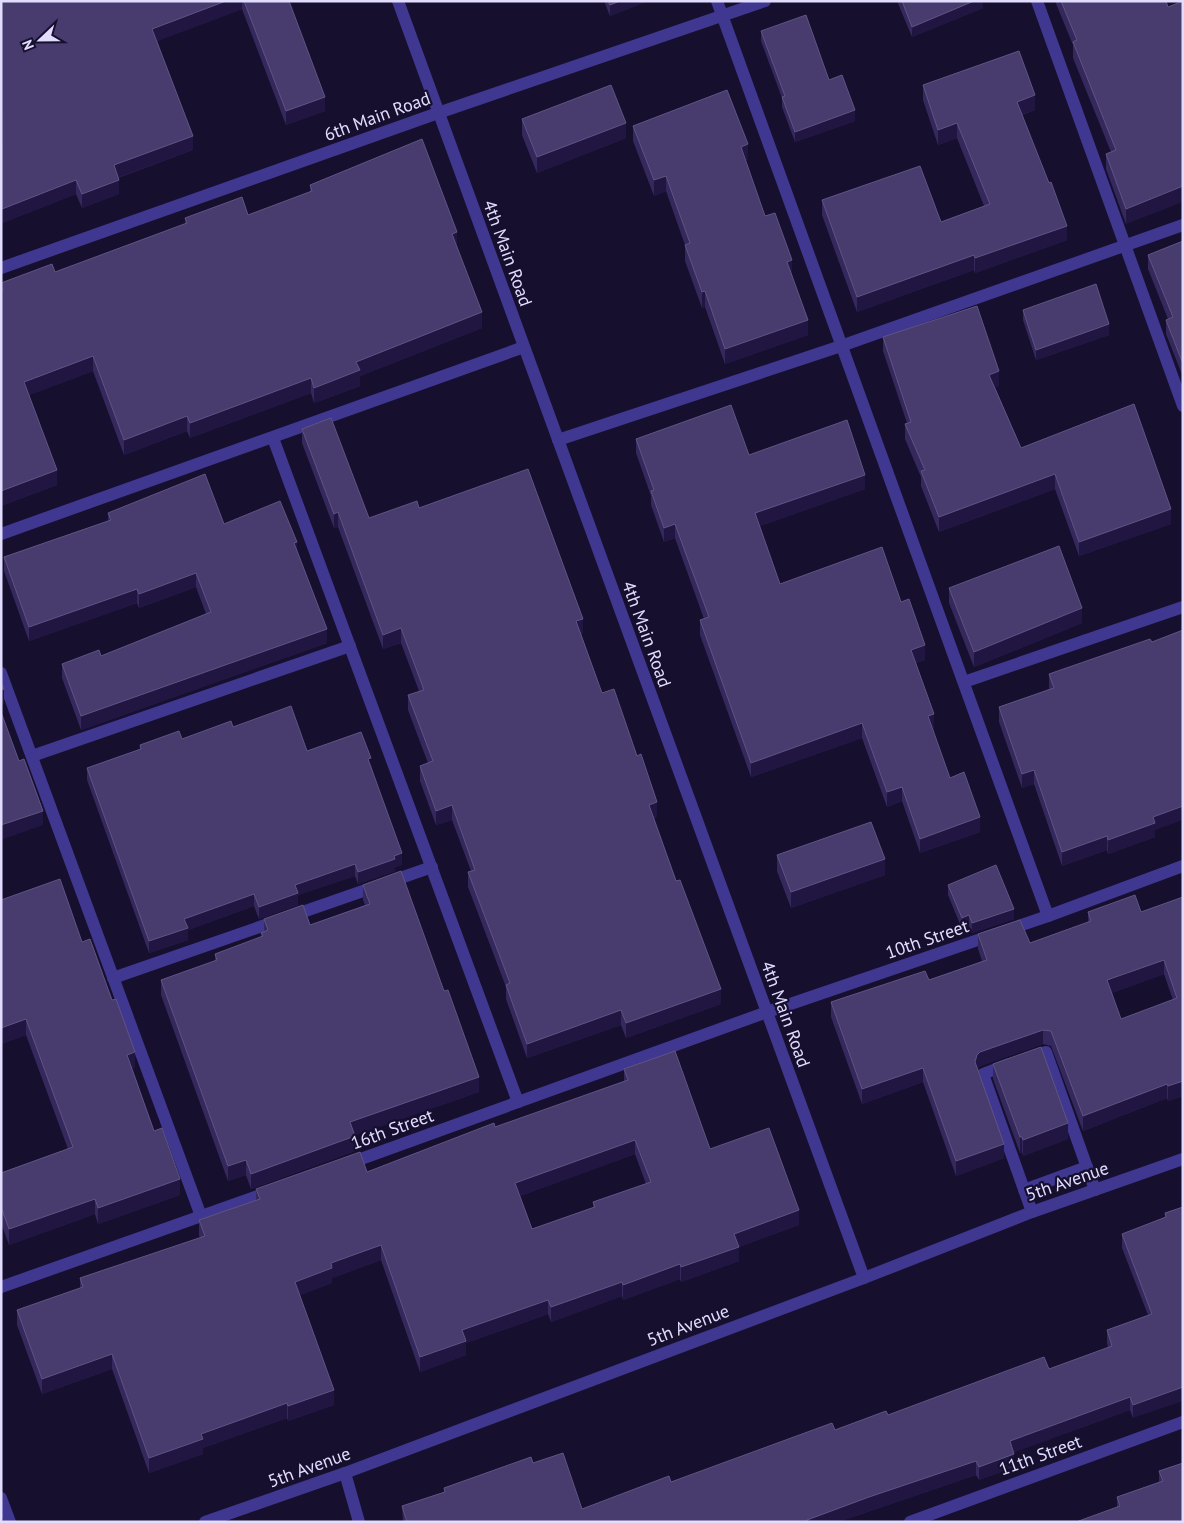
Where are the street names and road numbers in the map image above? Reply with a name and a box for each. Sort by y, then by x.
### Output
street label: 6th Main Road [321,86,433,146]
street label: 4th Main Road [478,197,538,309]
street label: 4th Main Road [617,578,677,690]
street label: 10th Street [882,914,972,964]
street label: 4th Main Road [756,958,816,1070]
street label: 16th Street [347,1103,437,1155]
street label: 5th Avenue [1023,1156,1111,1206]
street label: 5th Avenue [644,1299,732,1351]
street label: 11th Street [995,1429,1085,1481]
street label: 5th Avenue [265,1441,353,1493]

